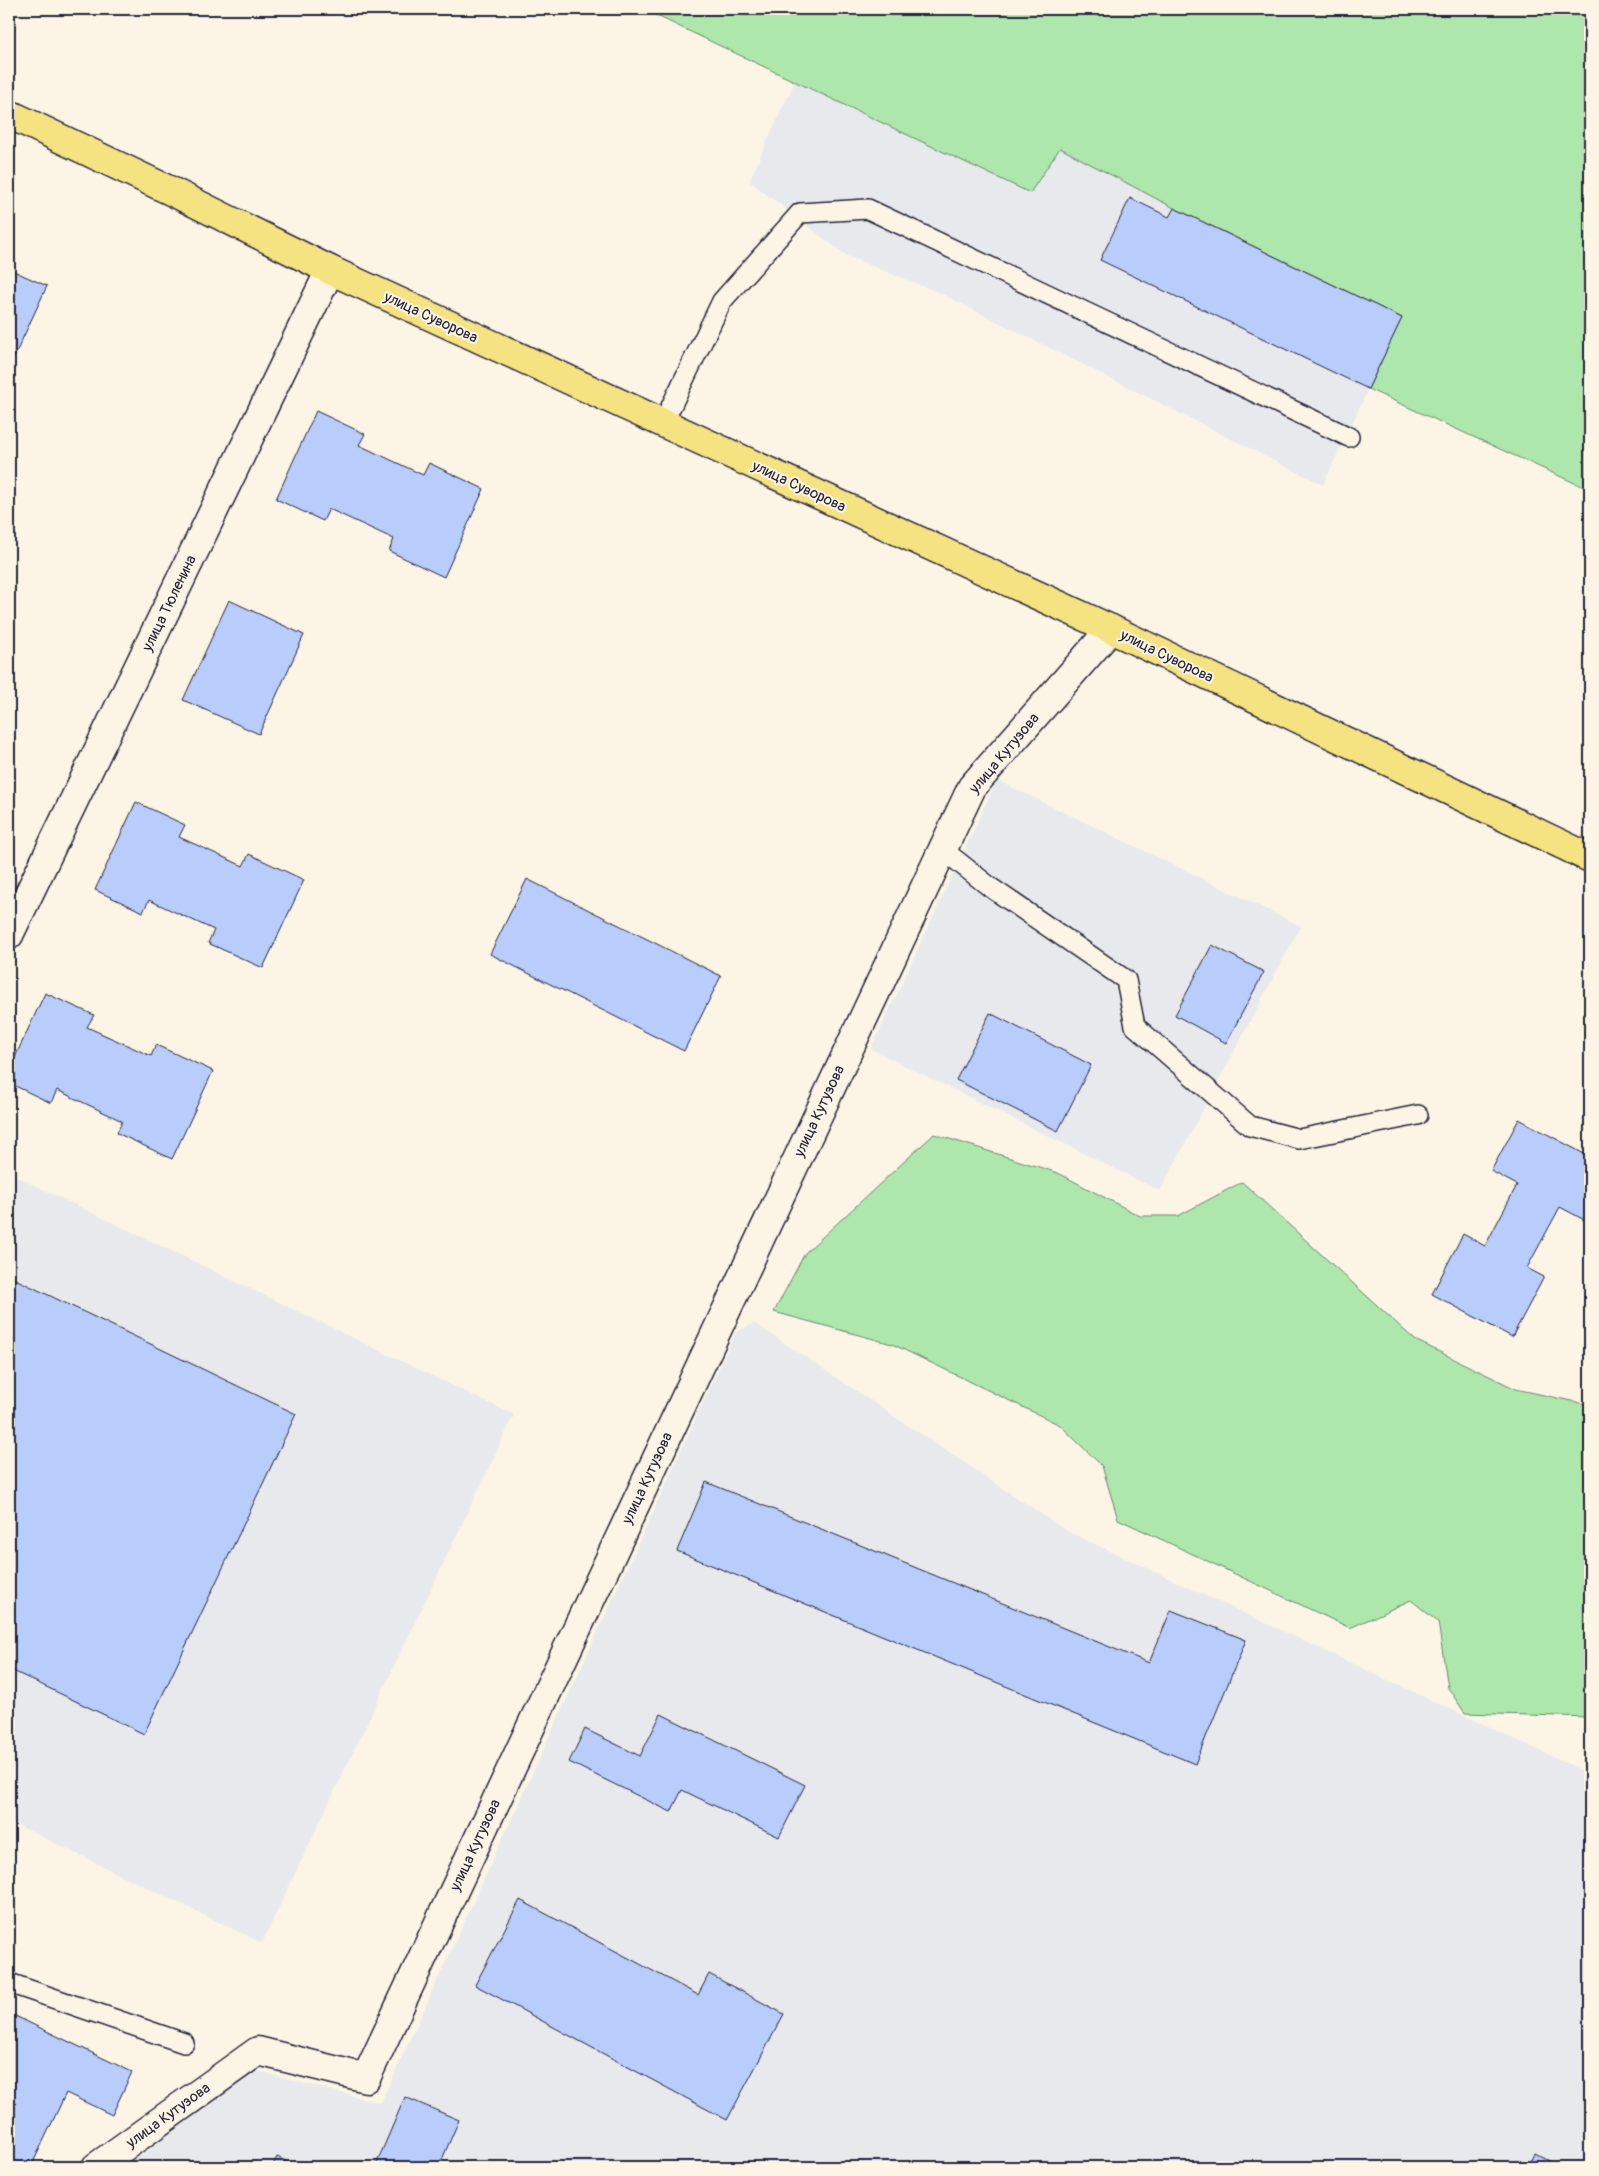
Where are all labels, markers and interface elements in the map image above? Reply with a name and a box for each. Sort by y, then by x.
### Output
street label: улица Суворова [380,287,481,347]
street label: улица Суворова [748,456,849,516]
street label: улица Тюленина [138,552,201,655]
street label: улица Суворова [1116,625,1216,687]
street label: улица Кутузова [965,709,1044,798]
street label: улица Кутузова [789,1062,849,1161]
street label: улица Кутузова [617,1429,677,1528]
street label: улица Кутузова [445,1796,505,1895]
street label: улица Кутузова [122,2079,214,2153]

